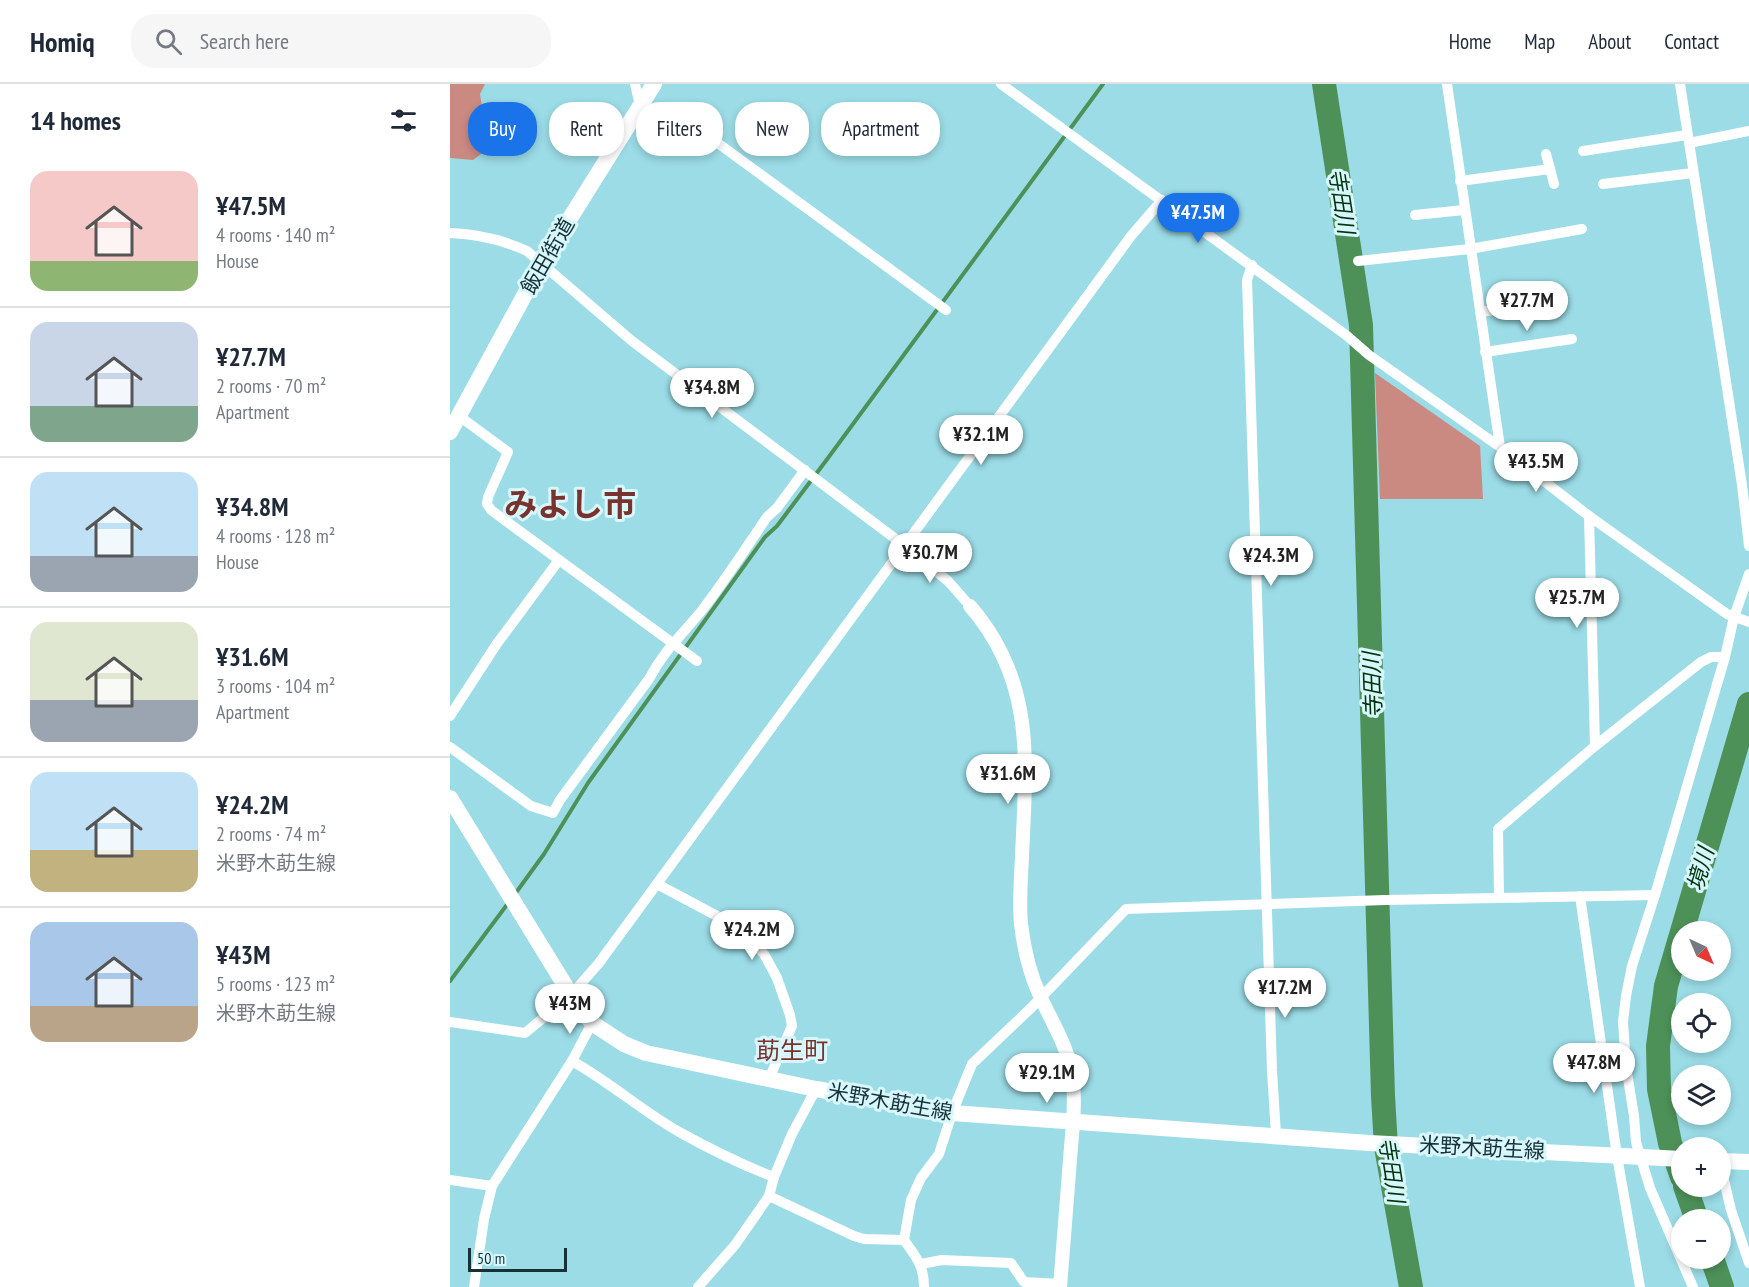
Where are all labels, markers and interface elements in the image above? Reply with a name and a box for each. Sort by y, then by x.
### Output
search box [131,14,551,68]
text: Homiq [30,23,95,60]
icon: search [152,25,185,58]
text: Search here [200,27,289,55]
text: Home [1449,28,1491,55]
text: Map [1524,28,1555,55]
text: About [1588,28,1631,55]
text: Contact [1664,28,1719,55]
chip: Buy [468,102,537,156]
chip: Rent [549,102,624,156]
chip: Filters [636,102,723,156]
chip: New [735,102,809,156]
chip: Apartment [821,102,940,156]
text: 14 homes [30,104,121,137]
icon: filters [387,104,420,137]
water label: 寺田川 [1323,166,1361,238]
text: ¥47.5M [216,189,286,222]
pin: ¥47.5M [1149,193,1247,244]
icon: home [78,195,150,267]
text: ¥47.5M [1171,199,1225,225]
street label: 飯田街道 [515,213,580,299]
text: 4 rooms · 140 m² [216,222,335,248]
text: House [216,248,259,274]
pin: ¥27.7M [1478,281,1576,332]
text: ¥27.7M [1500,287,1554,313]
text: ¥27.7M [216,340,286,373]
icon: home [78,346,150,418]
pin: ¥34.8M [663,368,761,419]
text: 2 rooms · 70 m² [216,373,326,399]
text: ¥34.8M [684,374,740,400]
text: Apartment [216,399,289,425]
pin: ¥32.1M [932,415,1030,466]
text: ¥32.1M [953,421,1009,447]
pin: ¥43.5M [1487,442,1585,493]
text: ¥43.5M [1508,448,1564,474]
district label: みよし市 [504,482,636,525]
text: ¥34.8M [216,490,289,523]
icon: home [78,496,150,568]
text: 4 rooms · 128 m² [216,523,335,549]
pin: ¥30.7M [881,533,979,584]
pin: ¥24.3M [1222,536,1320,587]
text: ¥30.7M [902,539,958,565]
text: ¥24.3M [1243,542,1299,568]
text: House [216,549,259,575]
pin: ¥25.7M [1528,578,1626,629]
text: ¥25.7M [1549,584,1605,610]
text: ¥31.6M [216,640,289,673]
icon: home [78,646,150,718]
water label: 寺田川 [1357,650,1387,718]
text: 3 rooms · 104 m² [216,673,335,699]
text: Apartment [216,699,289,725]
pin: ¥31.6M [959,754,1057,805]
text: ¥31.6M [980,760,1036,786]
text: ¥24.2M [216,788,289,821]
icon: home [78,796,150,868]
text: 2 rooms · 74 m² [216,821,326,847]
water label: 境川 [1680,842,1720,894]
text: 米野木莇生線 [216,850,336,876]
pin: ¥24.2M [703,910,801,961]
text: ¥24.2M [724,916,780,942]
north arrow [1671,921,1731,981]
map controls [1671,921,1731,1269]
text: ¥43M [216,938,271,971]
icon: home [78,946,150,1018]
pin: ¥17.2M [1236,968,1334,1019]
text: 5 rooms · 123 m² [216,971,335,997]
text: ¥17.2M [1258,974,1312,1000]
pin: ¥43M [534,984,606,1035]
text: ¥43M [549,990,591,1016]
button: locate [1671,993,1731,1053]
text: 米野木莇生線 [216,1000,336,1026]
district label: 莇生町 [756,1035,828,1066]
pin: ¥47.8M [1545,1043,1643,1094]
text: ¥47.8M [1567,1049,1621,1075]
pin: ¥29.1M [998,1053,1096,1104]
text: ¥29.1M [1019,1059,1075,1085]
button: layers [1671,1065,1731,1125]
street label: 米野木莇生線 [826,1077,954,1126]
street label: 米野木莇生線 [1418,1131,1546,1164]
water label: 寺田川 [1373,1135,1411,1207]
button: + [1671,1137,1731,1197]
button: − [1671,1209,1731,1269]
scale bar [468,1245,567,1272]
text: 50 m [477,1248,505,1268]

